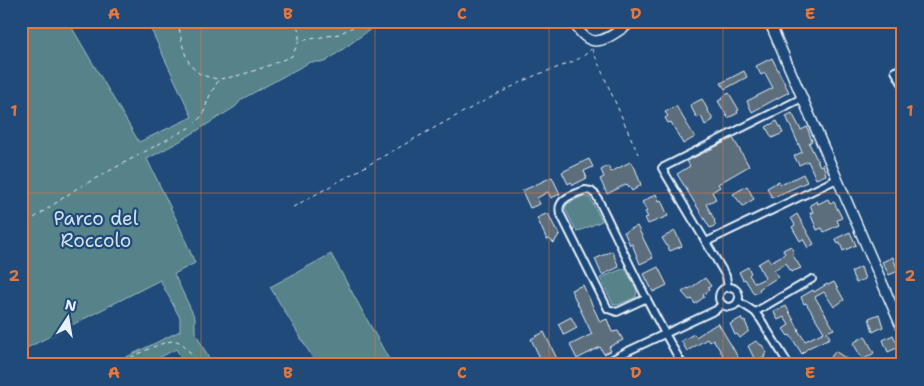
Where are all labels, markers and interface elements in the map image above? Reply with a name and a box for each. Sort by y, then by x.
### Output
text: A [108,3,120,24]
text: B [283,3,293,24]
text: C [457,3,467,24]
text: D [630,3,642,24]
text: E [805,3,815,24]
text: 1 [10,100,18,121]
text: 1 [906,100,914,121]
park label: Parco del Roccolo [54,206,139,253]
text: 2 [8,265,20,286]
text: 2 [904,265,916,286]
north arrow [42,294,92,344]
text: N [63,295,78,315]
text: A [108,362,120,383]
text: B [283,362,293,383]
text: C [457,362,467,383]
text: D [630,362,642,383]
text: E [805,362,815,383]

